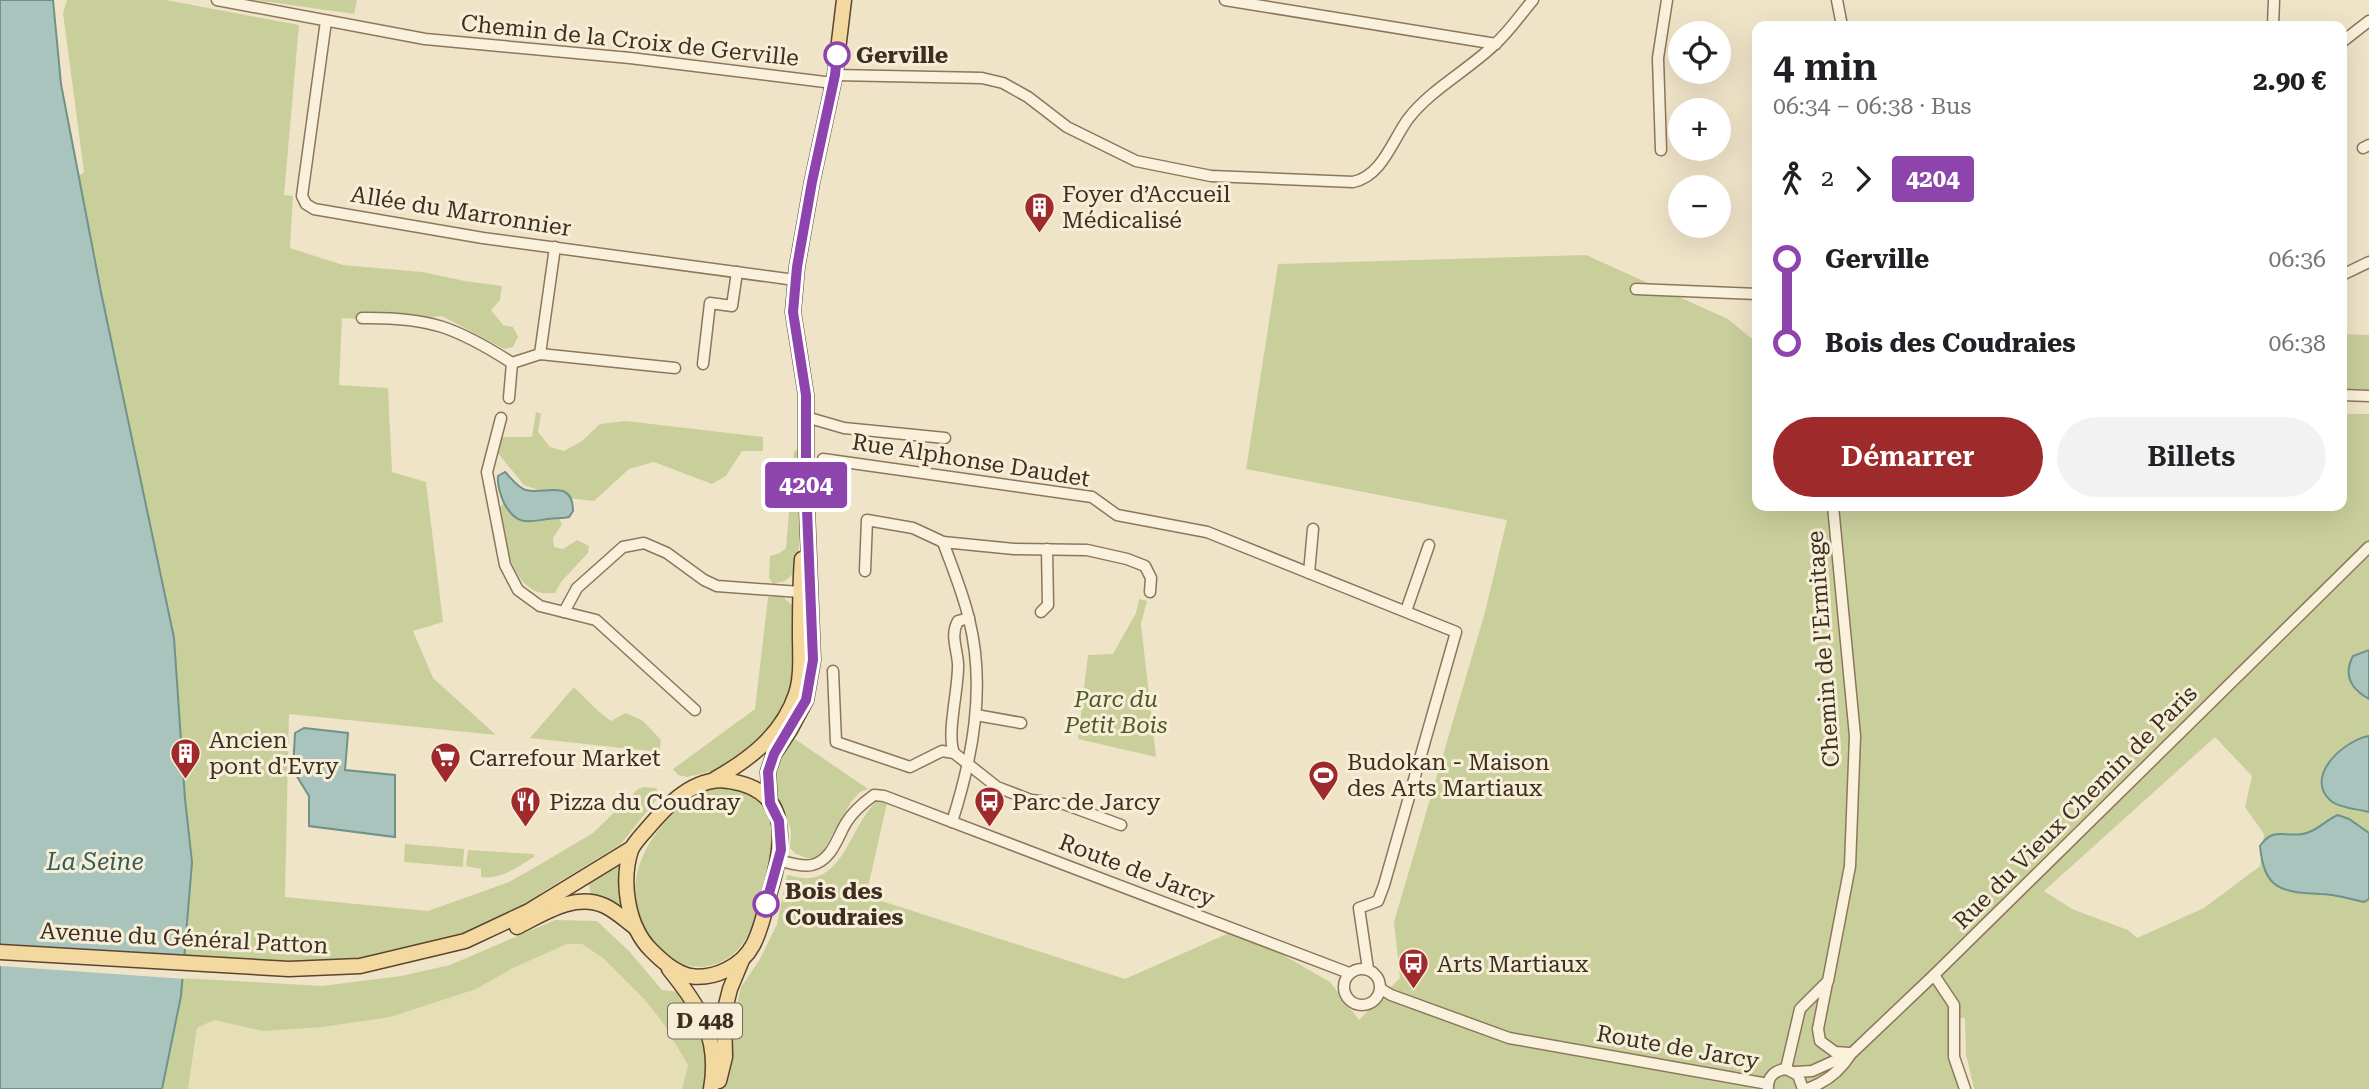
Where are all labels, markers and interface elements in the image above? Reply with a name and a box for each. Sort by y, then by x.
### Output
street label: Chemin de la Croix de Gerville [460,9,800,72]
map controls [1668,21,1731,238]
button: locate [1668,21,1731,84]
marker: Gerville [824,42,850,68]
place label: Gerville [856,42,948,69]
text: 4 min [1773,45,1878,89]
text: 2.90 € [2253,66,2326,96]
text: 06:34 – 06:38 · Bus [1773,93,1971,120]
button: + [1668,98,1731,161]
icon: walk [1773,160,1811,198]
icon: forward [1844,160,1882,198]
text: 2 [1821,165,1834,192]
text: 4204 [1906,165,1960,193]
button: − [1668,175,1731,238]
street label: Allée du Marronnier [349,181,573,242]
place label: Foyer d’Accueil Médicalisé [1062,181,1230,234]
building icon: Foyer d’Accueil Médicalisé [1022,190,1056,234]
text: Gerville [1825,244,1929,274]
text: 06:36 [2269,246,2326,273]
text: Bois des Coudraies [1825,328,2076,358]
text: 06:38 [2269,330,2326,357]
button: Démarrer [1773,417,2043,497]
button: Billets [2057,417,2326,497]
street label: Rue Alphonse Daudet [850,428,1092,493]
line badge: 4204 [757,462,855,508]
text: 4204 [779,471,833,499]
street label: Chemin de l'Ermitage [1802,530,1845,768]
street label: Rue du Vieux Chemin de Paris [1948,680,2203,935]
park label: Parc du Petit Bois [1063,686,1168,739]
place label: Ancien pont d'Evry [209,727,339,780]
building icon: Ancien pont d'Evry [169,736,203,780]
supermarket icon: Carrefour Market [429,741,463,785]
place label: Carrefour Market [469,745,661,772]
place label: Budokan - Maison des Arts Martiaux [1347,749,1550,802]
sports icon: Budokan - Maison des Arts Martiaux [1307,758,1341,802]
restaurant icon: Pizza du Coudray [509,785,543,829]
bus stop icon: Parc de Jarcy [972,785,1006,829]
place label: Pizza du Coudray [549,789,741,816]
place label: Parc de Jarcy [1012,789,1161,816]
street label: Route de Jarcy [1055,828,1219,913]
water label: La Seine [45,848,144,876]
place label: Bois des Coudraies [785,878,903,931]
marker: Bois des Coudraies [753,891,779,917]
street label: Avenue du Général Patton [39,917,329,960]
bus stop icon: Arts Martiaux [1397,947,1431,991]
place label: Arts Martiaux [1437,951,1589,978]
road number: D 448 [668,1004,742,1038]
street label: Route de Jarcy [1594,1020,1762,1075]

